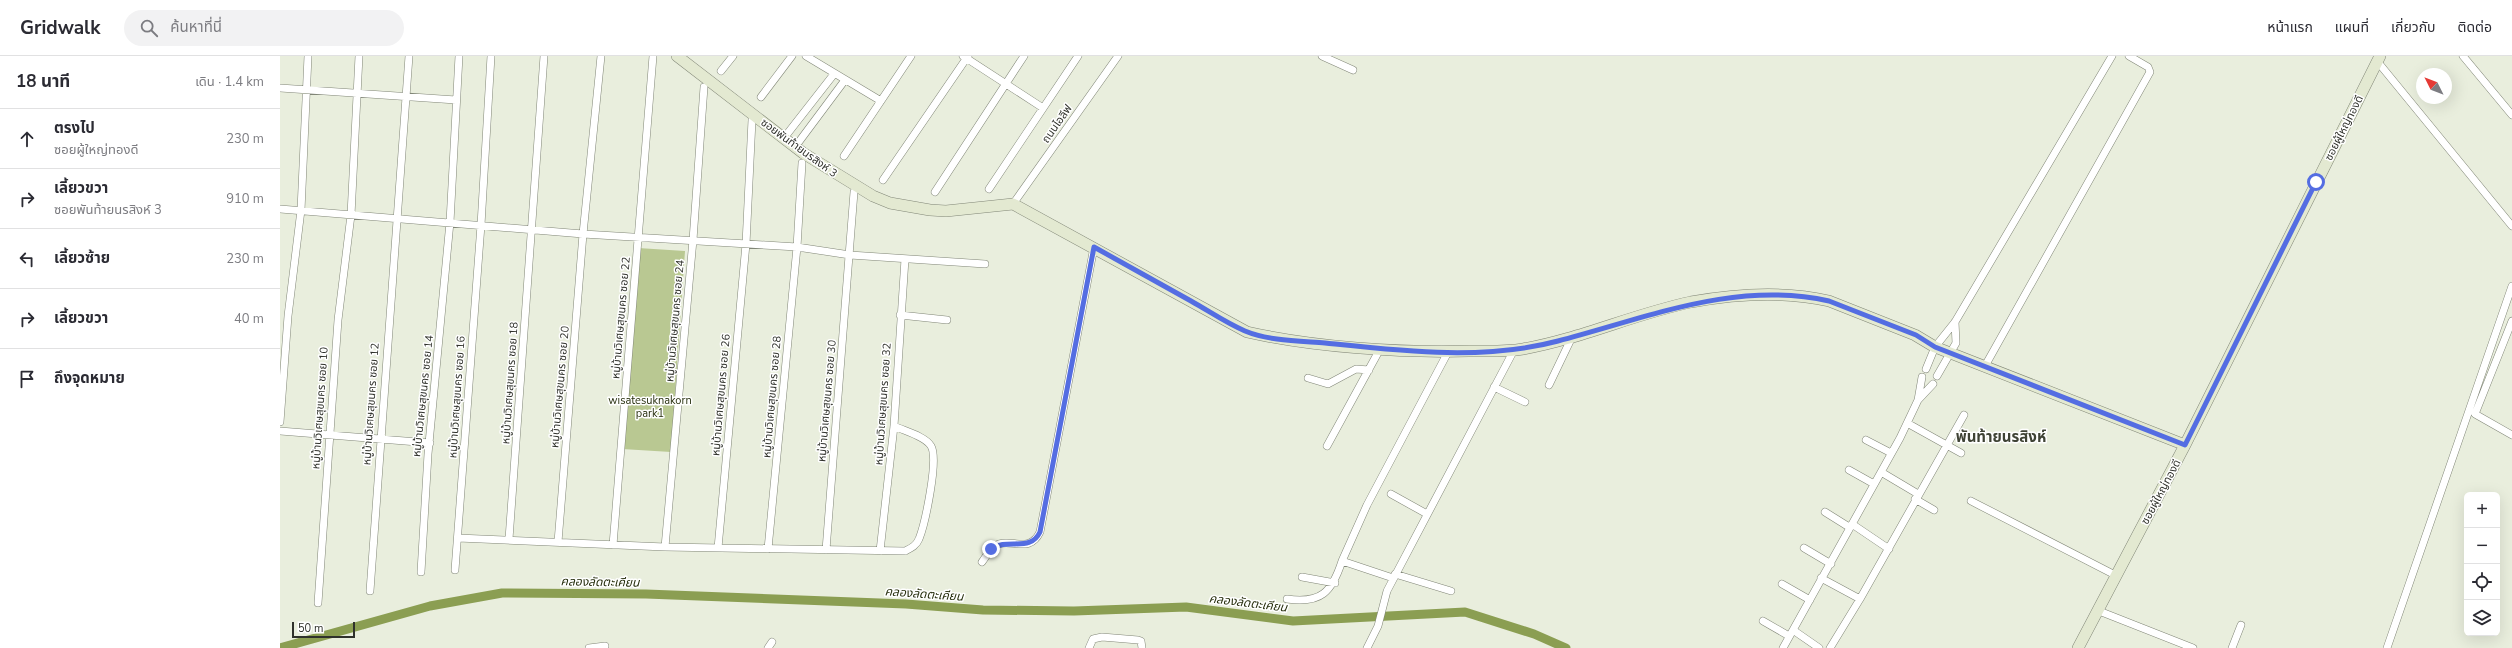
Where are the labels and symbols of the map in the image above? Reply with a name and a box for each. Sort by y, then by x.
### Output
north arrow [2416,68,2452,104]
street label: ซอยผู้ใหญ่ทองดี [2321,93,2367,163]
street label: ถนนไอลีฟ [1038,102,1076,146]
street label: ซอยพันท้ายนรสิงห์ 3 [758,115,840,181]
route start [2307,173,2325,191]
street label: หมู่บ้านวิเศษสุขนคร ซอย 22 [608,256,634,380]
street label: หมู่บ้านวิเศษสุขนคร ซอย 24 [662,259,688,383]
street label: หมู่บ้านวิเศษสุขนคร ซอย 18 [498,321,522,445]
street label: หมู่บ้านวิเศษสุขนคร ซอย 20 [547,325,573,449]
street label: หมู่บ้านวิเศษสุขนคร ซอย 26 [708,333,734,457]
street label: หมู่บ้านวิเศษสุขนคร ซอย 14 [409,334,437,458]
street label: หมู่บ้านวิเศษสุขนคร ซอย 16 [445,335,469,459]
street label: หมู่บ้านวิเศษสุขนคร ซอย 28 [759,335,785,459]
street label: หมู่บ้านวิเศษสุขนคร ซอย 30 [814,339,840,463]
street label: หมู่บ้านวิเศษสุขนคร ซอย 12 [359,342,383,466]
street label: หมู่บ้านวิเศษสุขนคร ซอย 32 [871,342,895,466]
street label: หมู่บ้านวิเศษสุขนคร ซอย 10 [308,346,332,470]
park label: wisatesuknakorn park1 [608,393,692,421]
district label: พันท้ายนรสิงห์ [1956,427,2046,447]
street label: ซอยผู้ใหญ่ทองดี [2138,457,2184,527]
route end [982,540,1000,558]
water label: คลองลัดตะเคียน [560,573,640,591]
water label: คลองลัดตะเคียน [884,583,964,605]
water label: คลองลัดตะเคียน [1208,590,1289,616]
scale bar [292,620,355,639]

